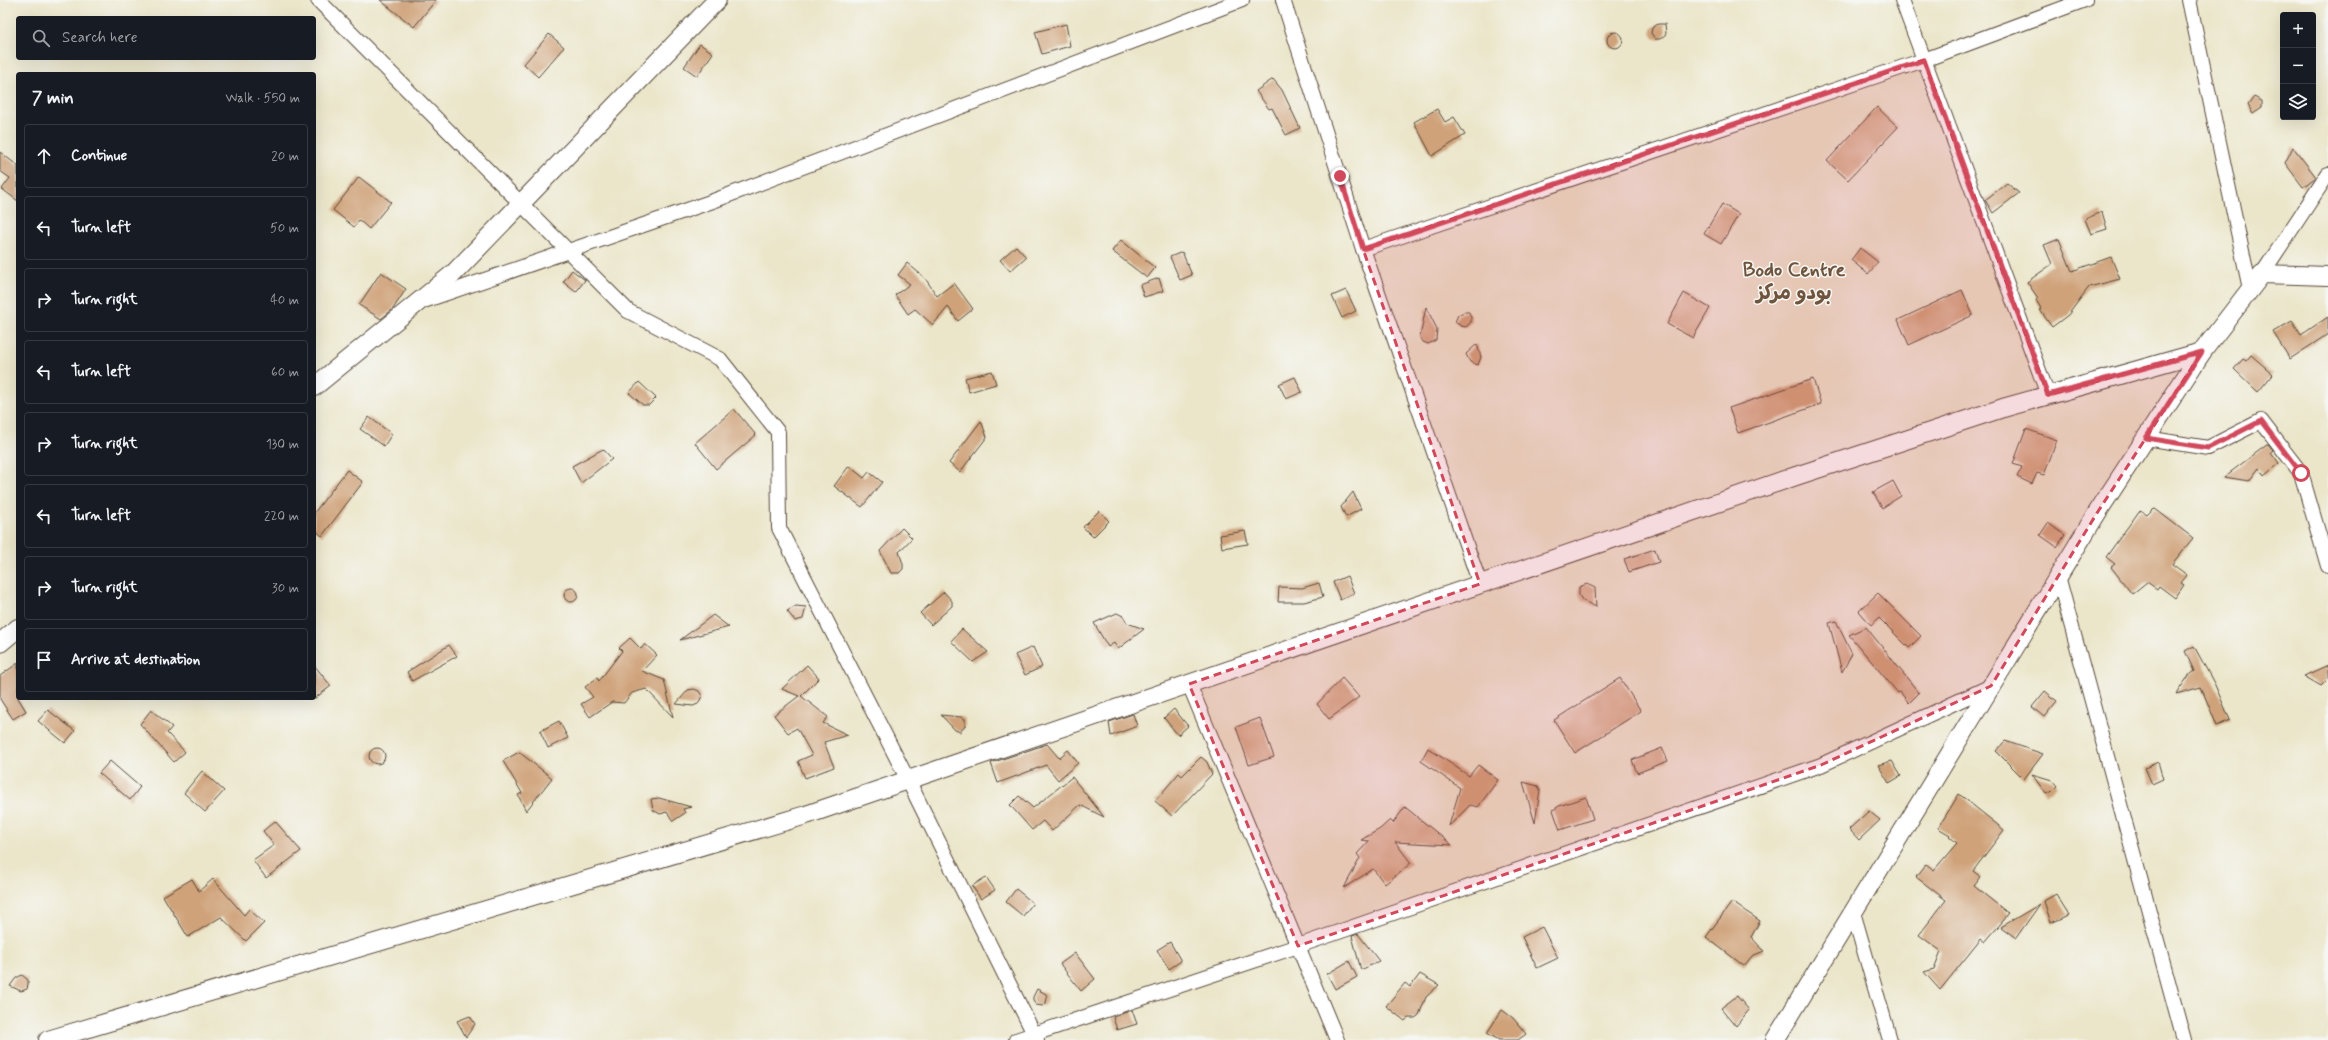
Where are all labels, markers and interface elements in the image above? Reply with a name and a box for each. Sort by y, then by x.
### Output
map controls [2280,12,2316,120]
button: + [2280,12,2316,48]
search box [16,16,316,60]
icon: search [30,27,52,49]
text: Search here [62,28,138,48]
button: − [2280,48,2316,84]
button: layers [2280,84,2316,120]
text: 7 min [32,87,74,109]
text: Walk · 550 m [226,90,300,107]
icon: ahead [33,145,55,167]
text: Continue [71,146,127,166]
text: 20 m [271,148,299,165]
route end [1331,167,1349,185]
icon: left [33,217,55,239]
text: Turn left [71,218,131,238]
text: 50 m [270,220,299,237]
district label: Bodo Centre بودو مركز [1743,257,1845,307]
icon: right [33,289,55,311]
text: Turn right [71,290,138,310]
text: 40 m [270,292,299,309]
icon: left [33,361,55,383]
text: Turn left [71,362,131,382]
text: 60 m [271,364,299,381]
icon: right [33,433,55,455]
text: Turn right [71,434,138,454]
text: 130 m [266,436,299,453]
route start [2292,464,2310,482]
icon: left [33,505,55,527]
text: Turn left [71,506,131,526]
text: 220 m [264,508,299,525]
icon: right [33,577,55,599]
text: Turn right [71,578,138,598]
text: 30 m [272,580,299,597]
icon: arrive [33,649,55,671]
text: Arrive at destination [71,650,200,670]

